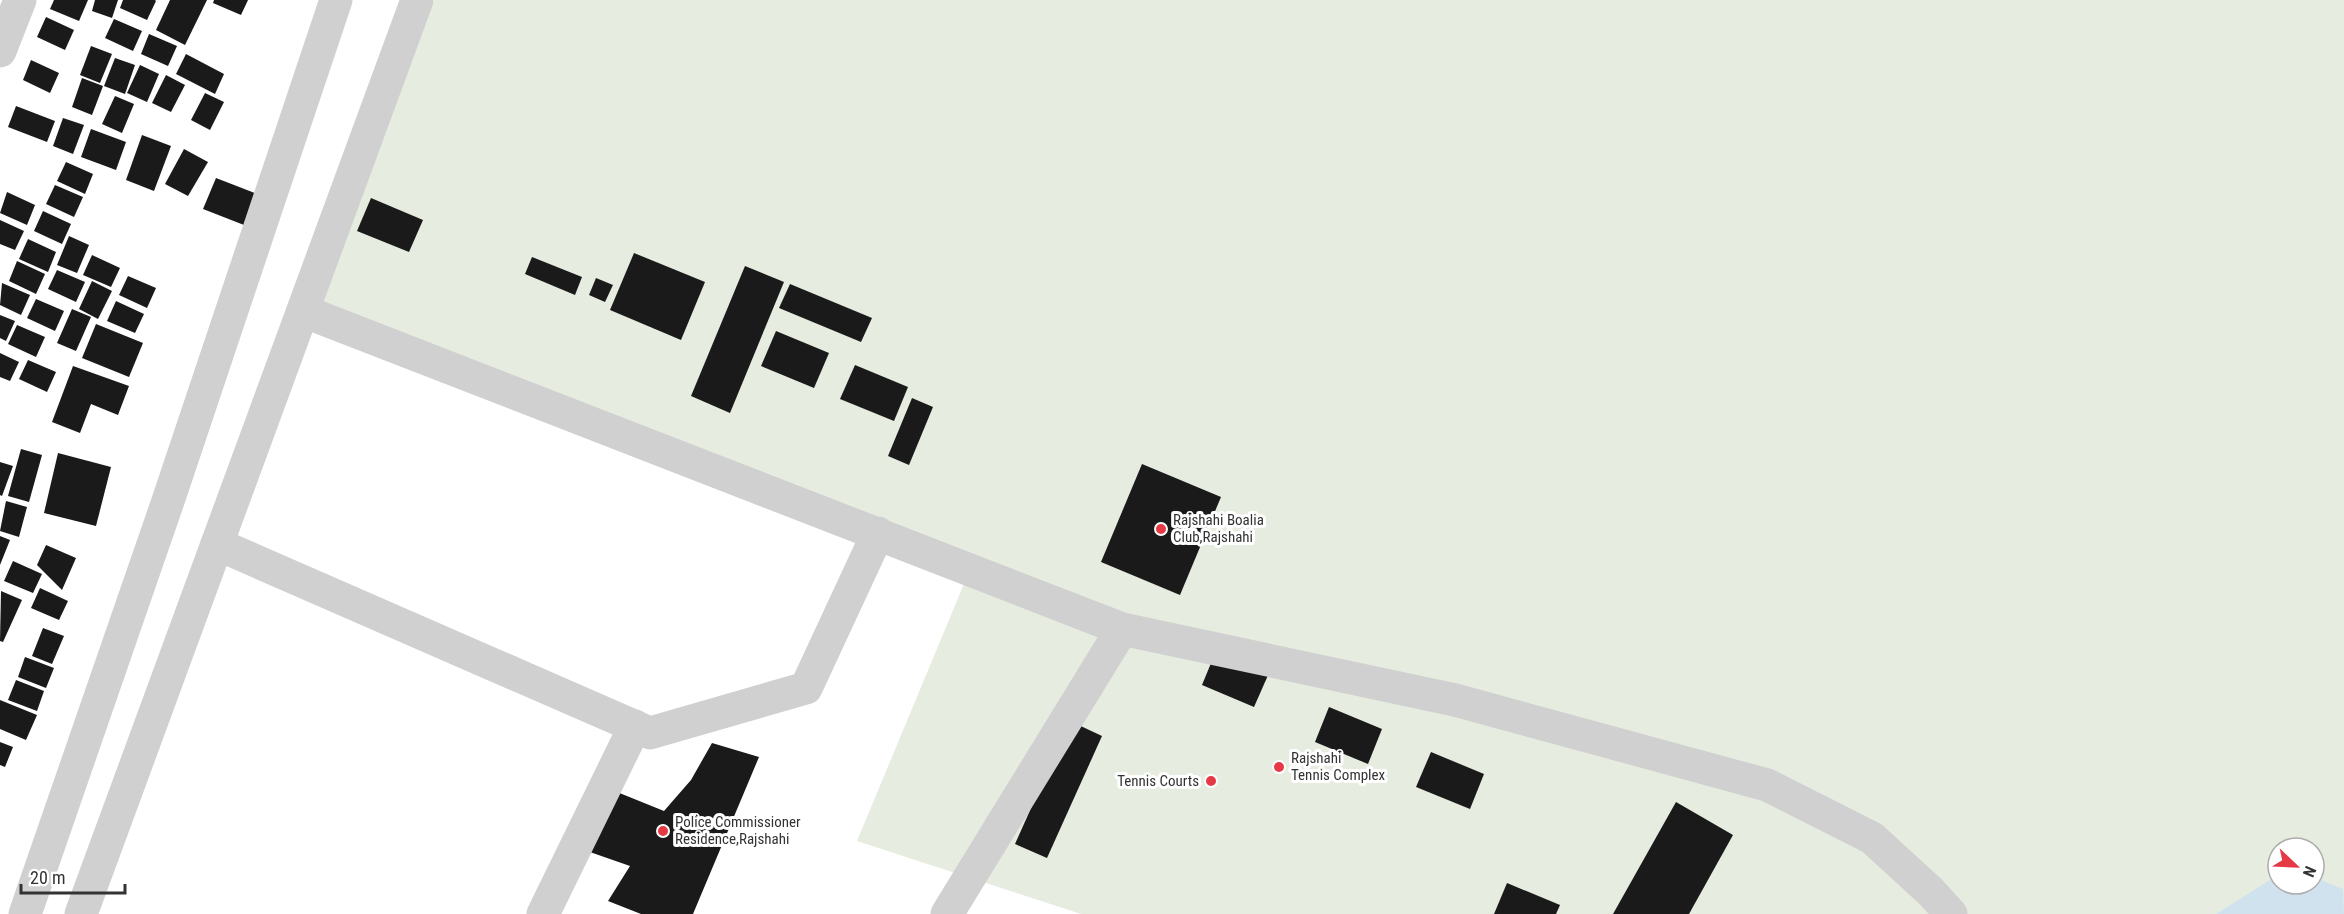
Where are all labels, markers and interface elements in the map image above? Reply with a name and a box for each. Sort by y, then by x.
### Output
place label: Rajshahi Boalia Club,Rajshahi [1173,511,1264,546]
marker: Rajshahi Boalia Club,Rajshahi [1154,522,1168,536]
place label: Rajshahi Tennis Complex [1291,749,1386,784]
marker: Rajshahi Tennis Complex [1272,760,1286,774]
place label: Tennis Courts [1117,772,1199,790]
marker: Tennis Courts [1204,774,1218,788]
place label: Police Commissioner Residence,Rajshahi [675,813,801,848]
marker: Police Commissioner Residence,Rajshahi [656,824,670,838]
north arrow [2266,836,2326,896]
scale bar [21,857,124,895]
text: N [2299,863,2320,880]
text: 20 m [30,867,65,888]

